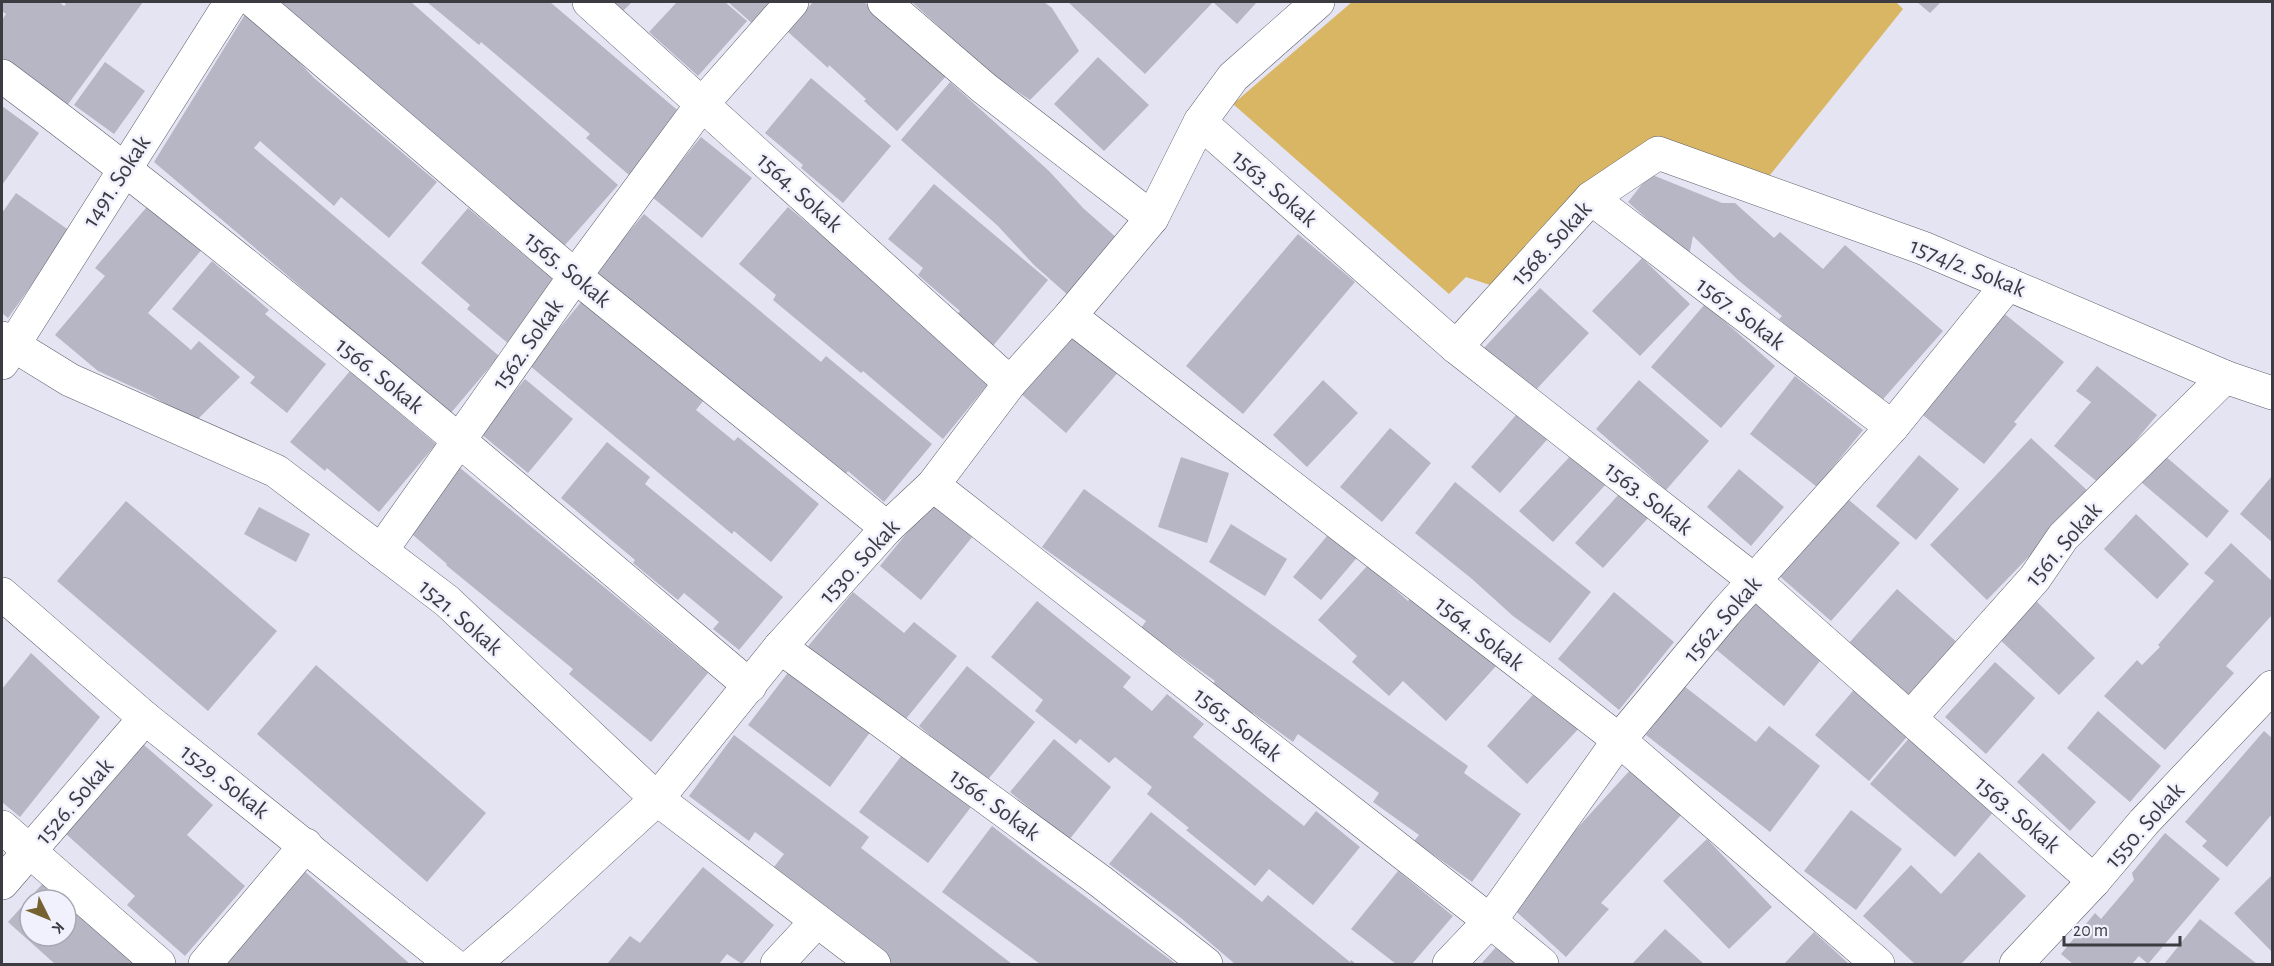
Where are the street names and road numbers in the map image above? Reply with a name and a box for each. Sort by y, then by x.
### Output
street label: 1491. Sokak [78,131,155,232]
street label: 1563. Sokak [1227,146,1322,232]
street label: 1564. Sokak [752,148,847,237]
street label: 1568. Sokak [1507,197,1597,290]
street label: 1565. Sokak [520,227,615,312]
street label: 1574/2. Sokak [1906,234,2029,302]
street label: 1567. Sokak [1692,273,1789,355]
street label: 1562. Sokak [488,295,568,394]
street label: 1566. Sokak [331,333,428,418]
street label: 1563. Sokak [1600,457,1697,540]
street label: 1561. Sokak [2021,498,2106,591]
street label: 1530. Sokak [815,515,904,608]
street label: 1562. Sokak [1679,572,1766,667]
street label: 1521. Sokak [414,575,507,660]
street label: 1564. Sokak [1430,592,1528,676]
street label: 1565. Sokak [1189,683,1286,766]
street label: 1529. Sokak [176,740,273,824]
street label: 1526. Sokak [31,754,118,849]
street label: 1566. Sokak [945,764,1044,846]
street label: 1563. Sokak [1970,772,2065,858]
street label: 1550. Sokak [2101,778,2189,873]

